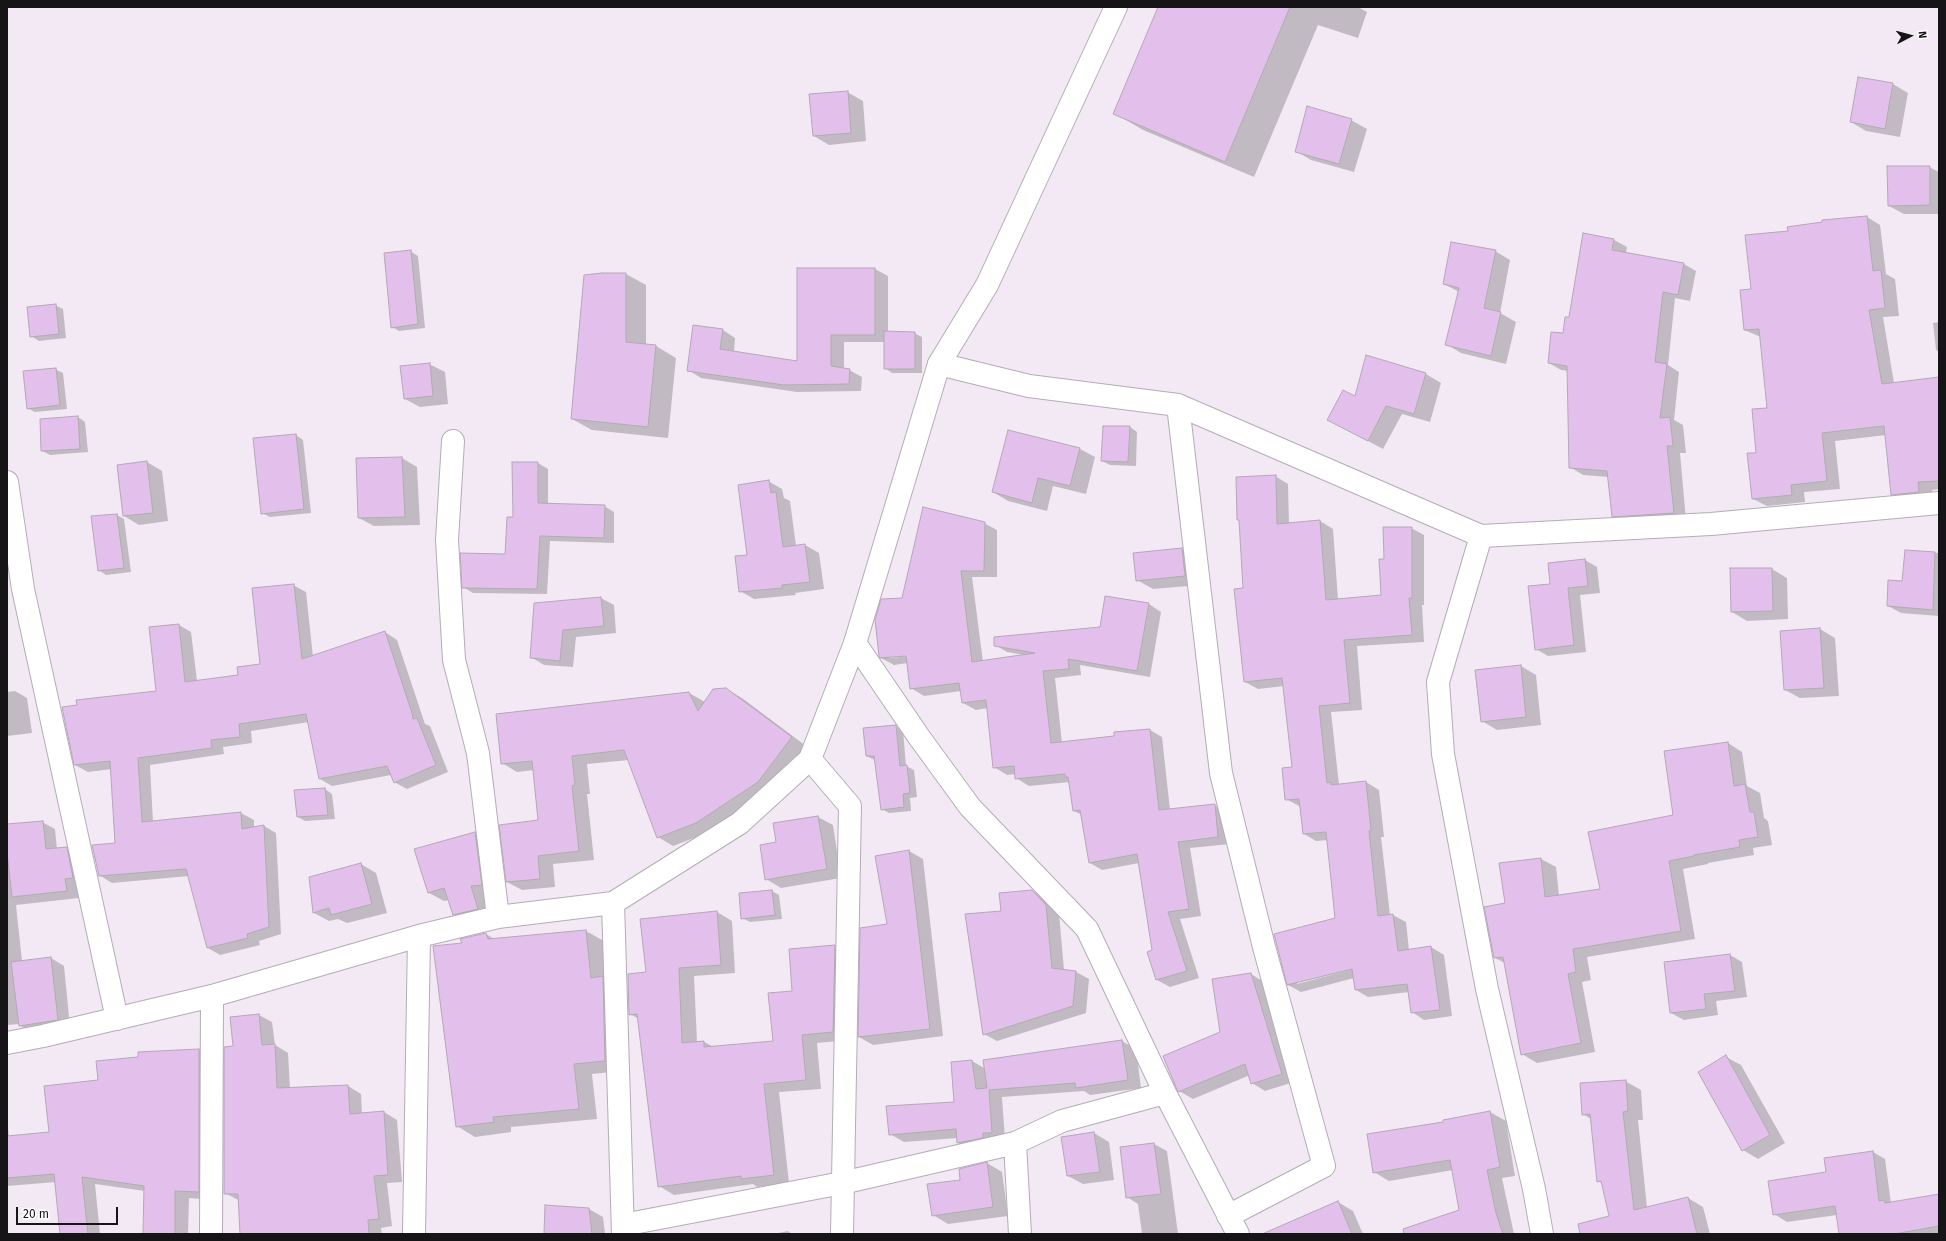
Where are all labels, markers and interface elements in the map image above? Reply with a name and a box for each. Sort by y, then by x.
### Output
north arrow [1890,16,1930,56]
text: N [1916,30,1929,39]
scale bar [18,1199,120,1225]
text: 20 m [23,1207,49,1221]

